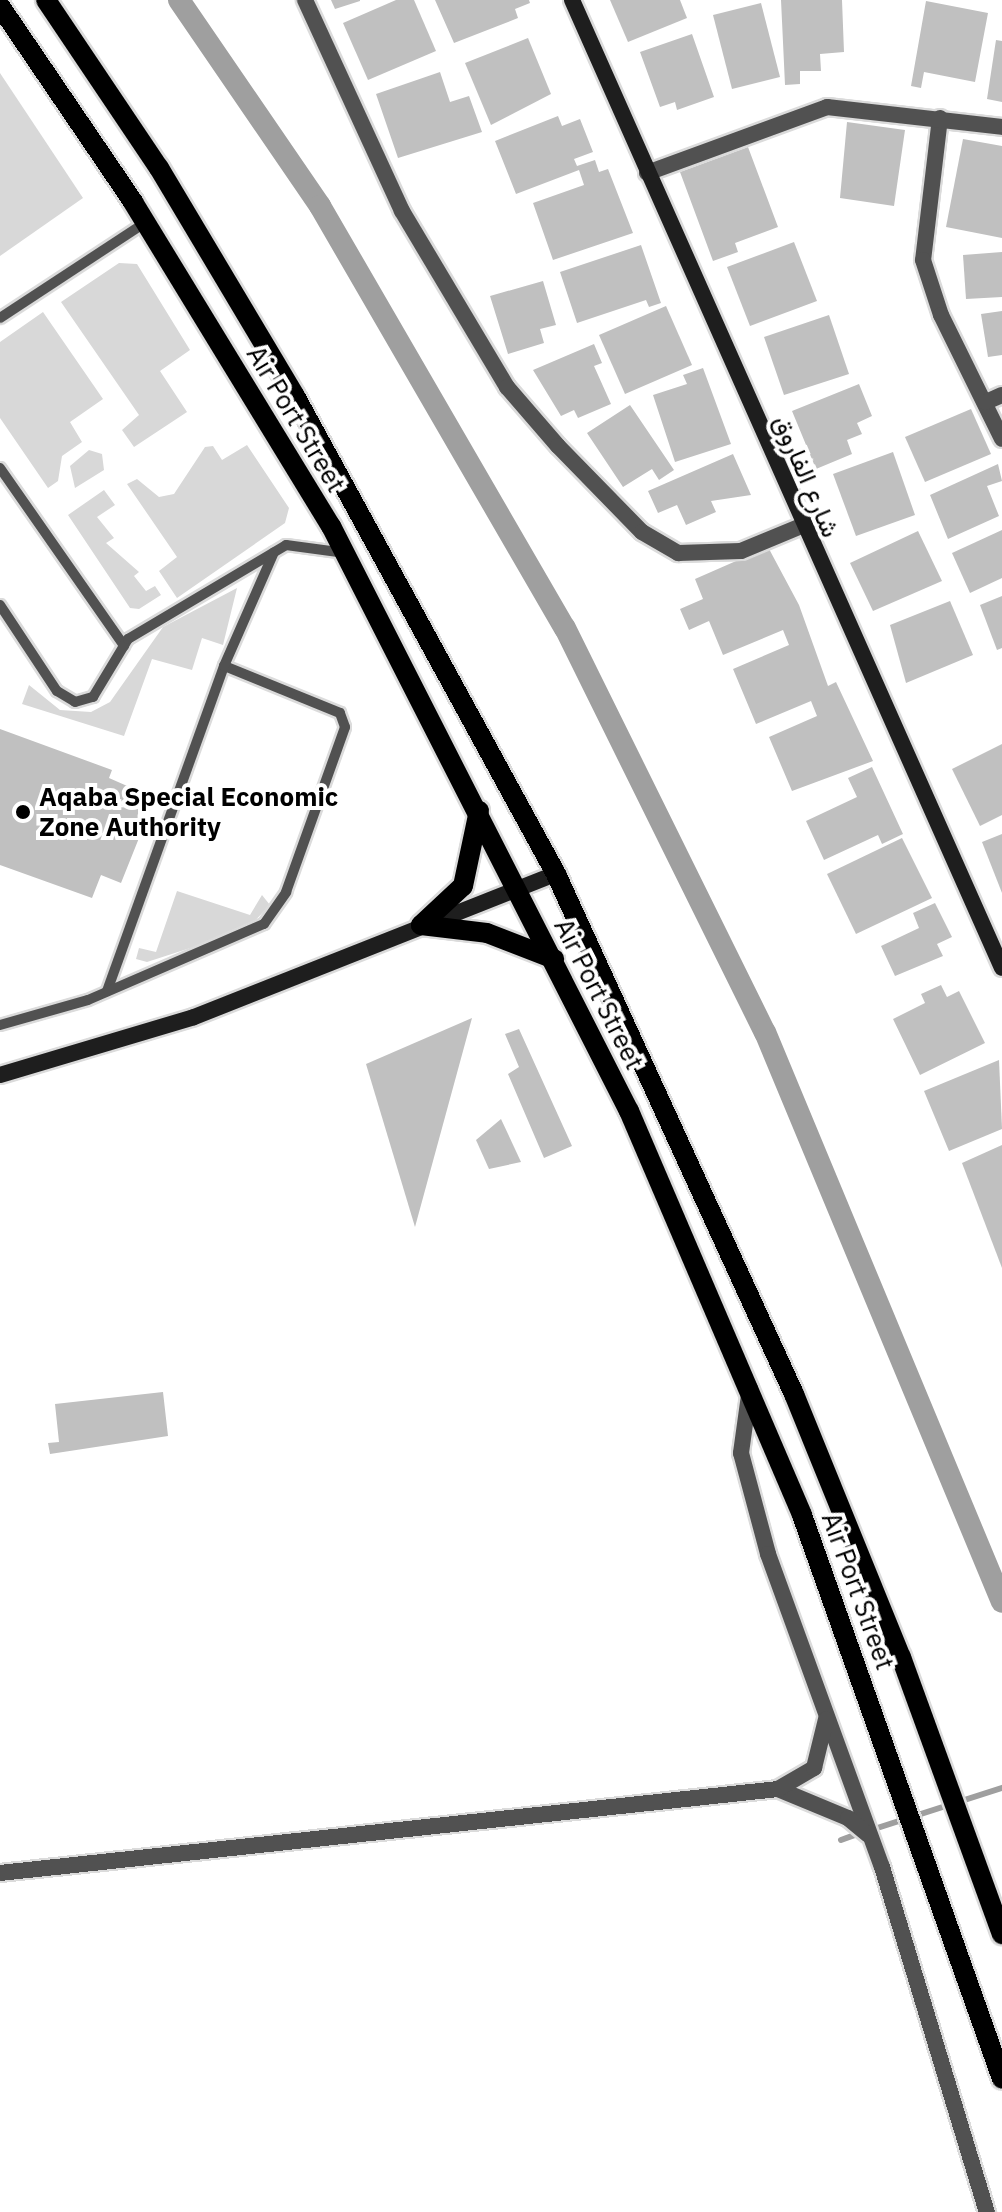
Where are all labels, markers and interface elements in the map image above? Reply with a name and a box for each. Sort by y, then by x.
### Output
street label: Air Port Street [240,340,352,498]
street label: شارع الفاروق [767,410,847,542]
place label: Aqaba Special Economic Zone Authority [39,781,338,842]
marker: Aqaba Special Economic Zone Authority [14,803,32,821]
street label: Air Port Street [548,913,650,1075]
street label: Air Port Street [815,1508,901,1674]

